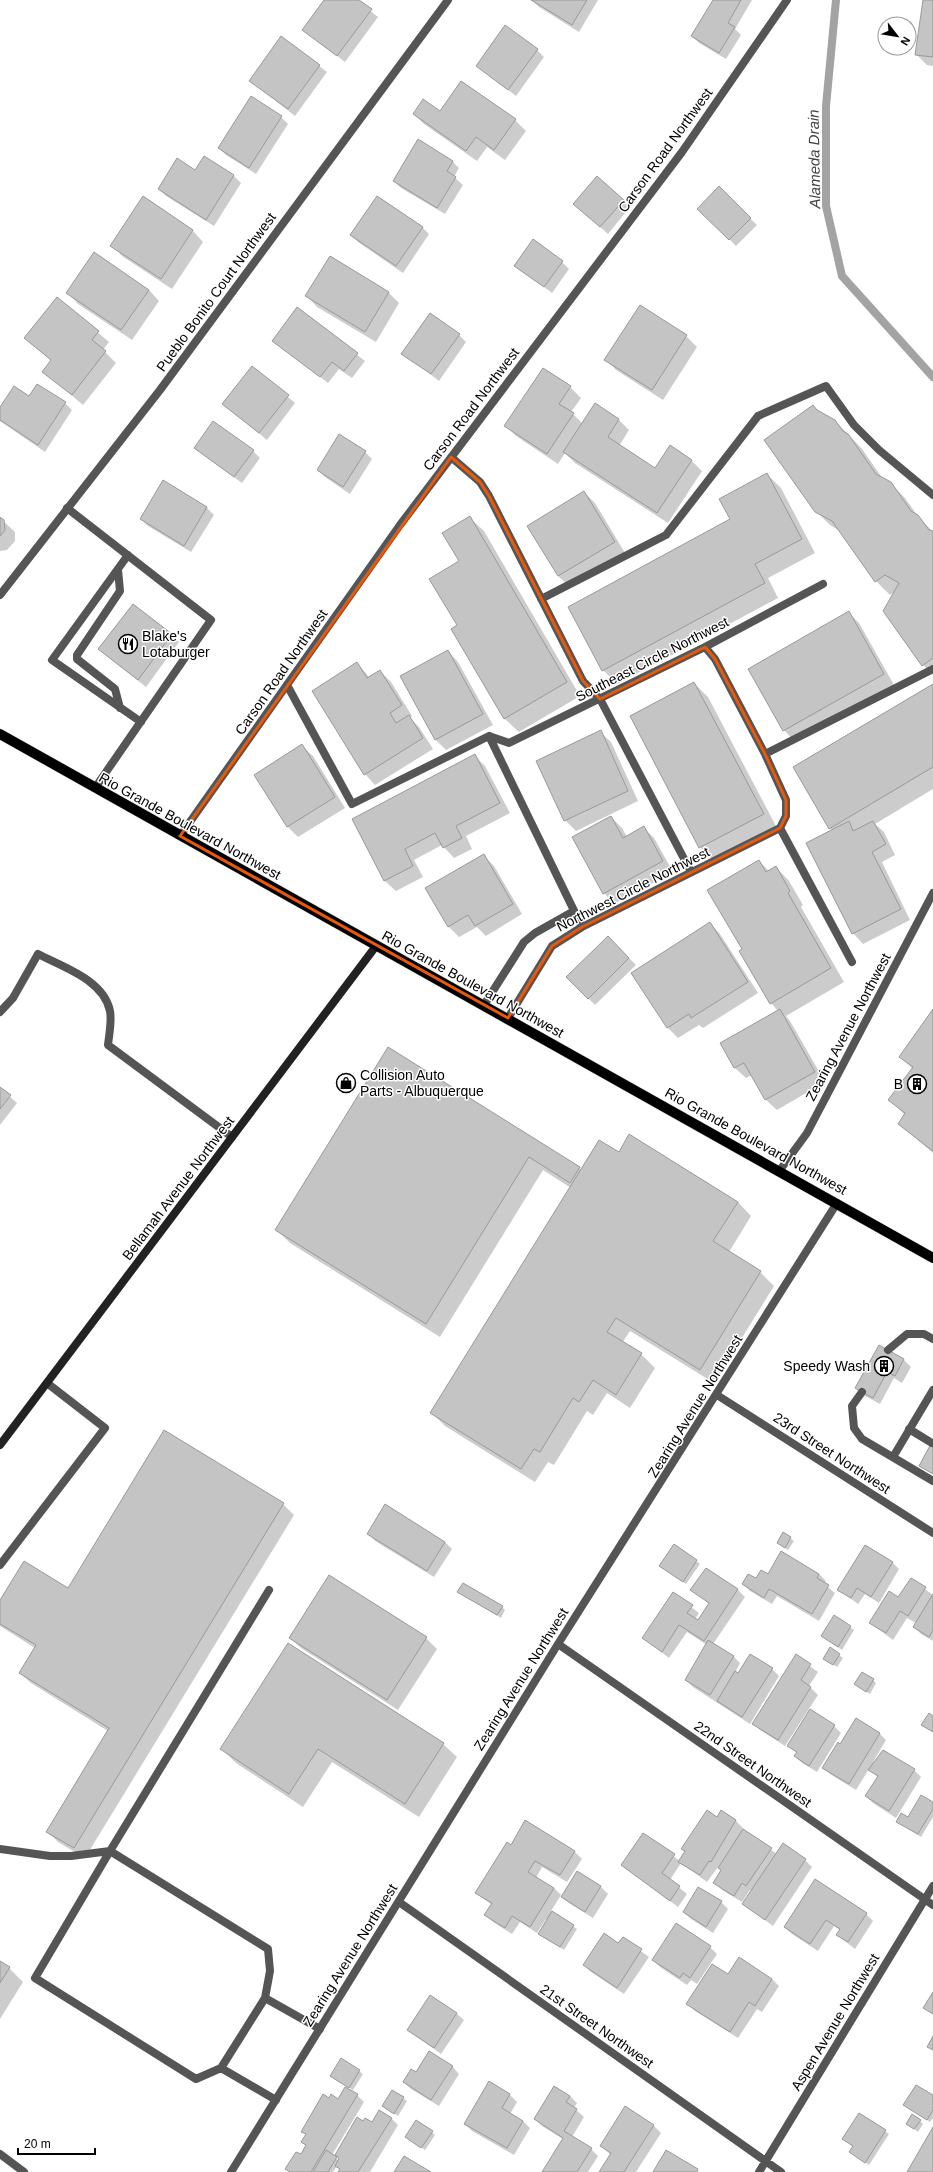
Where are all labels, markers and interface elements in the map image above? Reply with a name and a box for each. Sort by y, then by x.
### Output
north arrow [877,16,917,56]
text: N [898,35,913,48]
street label: Carson Road Northwest [615,85,715,215]
water label: Alameda Drain [805,109,823,210]
street label: Pueblo Bonito Court Northwest [153,209,279,374]
street label: Carson Road Northwest [420,344,522,473]
street label: Carson Road Northwest [232,606,330,738]
street label: Southeast Circle Northwest [573,613,731,705]
place label: Blake's Lotaburger [142,628,210,660]
restaurant icon: Blake's Lotaburger [117,633,139,655]
street label: Rio Grande Boulevard Northwest [96,769,284,883]
street label: Northwest Circle Northwest [554,843,712,935]
street label: Rio Grande Boulevard Northwest [379,927,567,1041]
street label: Zearing Avenue Northwest [802,950,894,1103]
place label: Collision Auto Parts - Albuquerque [360,1067,484,1099]
shop icon: Collision Auto Parts - Albuquerque [335,1072,357,1094]
building icon: B [906,1073,928,1095]
place label: B [894,1076,903,1092]
street label: Rio Grande Boulevard Northwest [662,1084,850,1198]
street label: Bellamah Avenue Northwest [119,1113,237,1263]
street label: Zearing Avenue Northwest [645,1332,745,1480]
building icon: Speedy Wash [873,1355,895,1377]
place label: Speedy Wash [783,1358,870,1374]
street label: 23rd Street Northwest [771,1409,894,1497]
street label: Zearing Avenue Northwest [471,1605,571,1753]
street label: 22nd Street Northwest [691,1717,815,1811]
street label: Zearing Avenue Northwest [300,1881,400,2029]
street label: Aspen Avenue Northwest [788,1951,882,2093]
street label: 21st Street Northwest [537,1981,657,2071]
scale bar [18,2130,95,2156]
text: 20 m [24,2137,51,2151]

